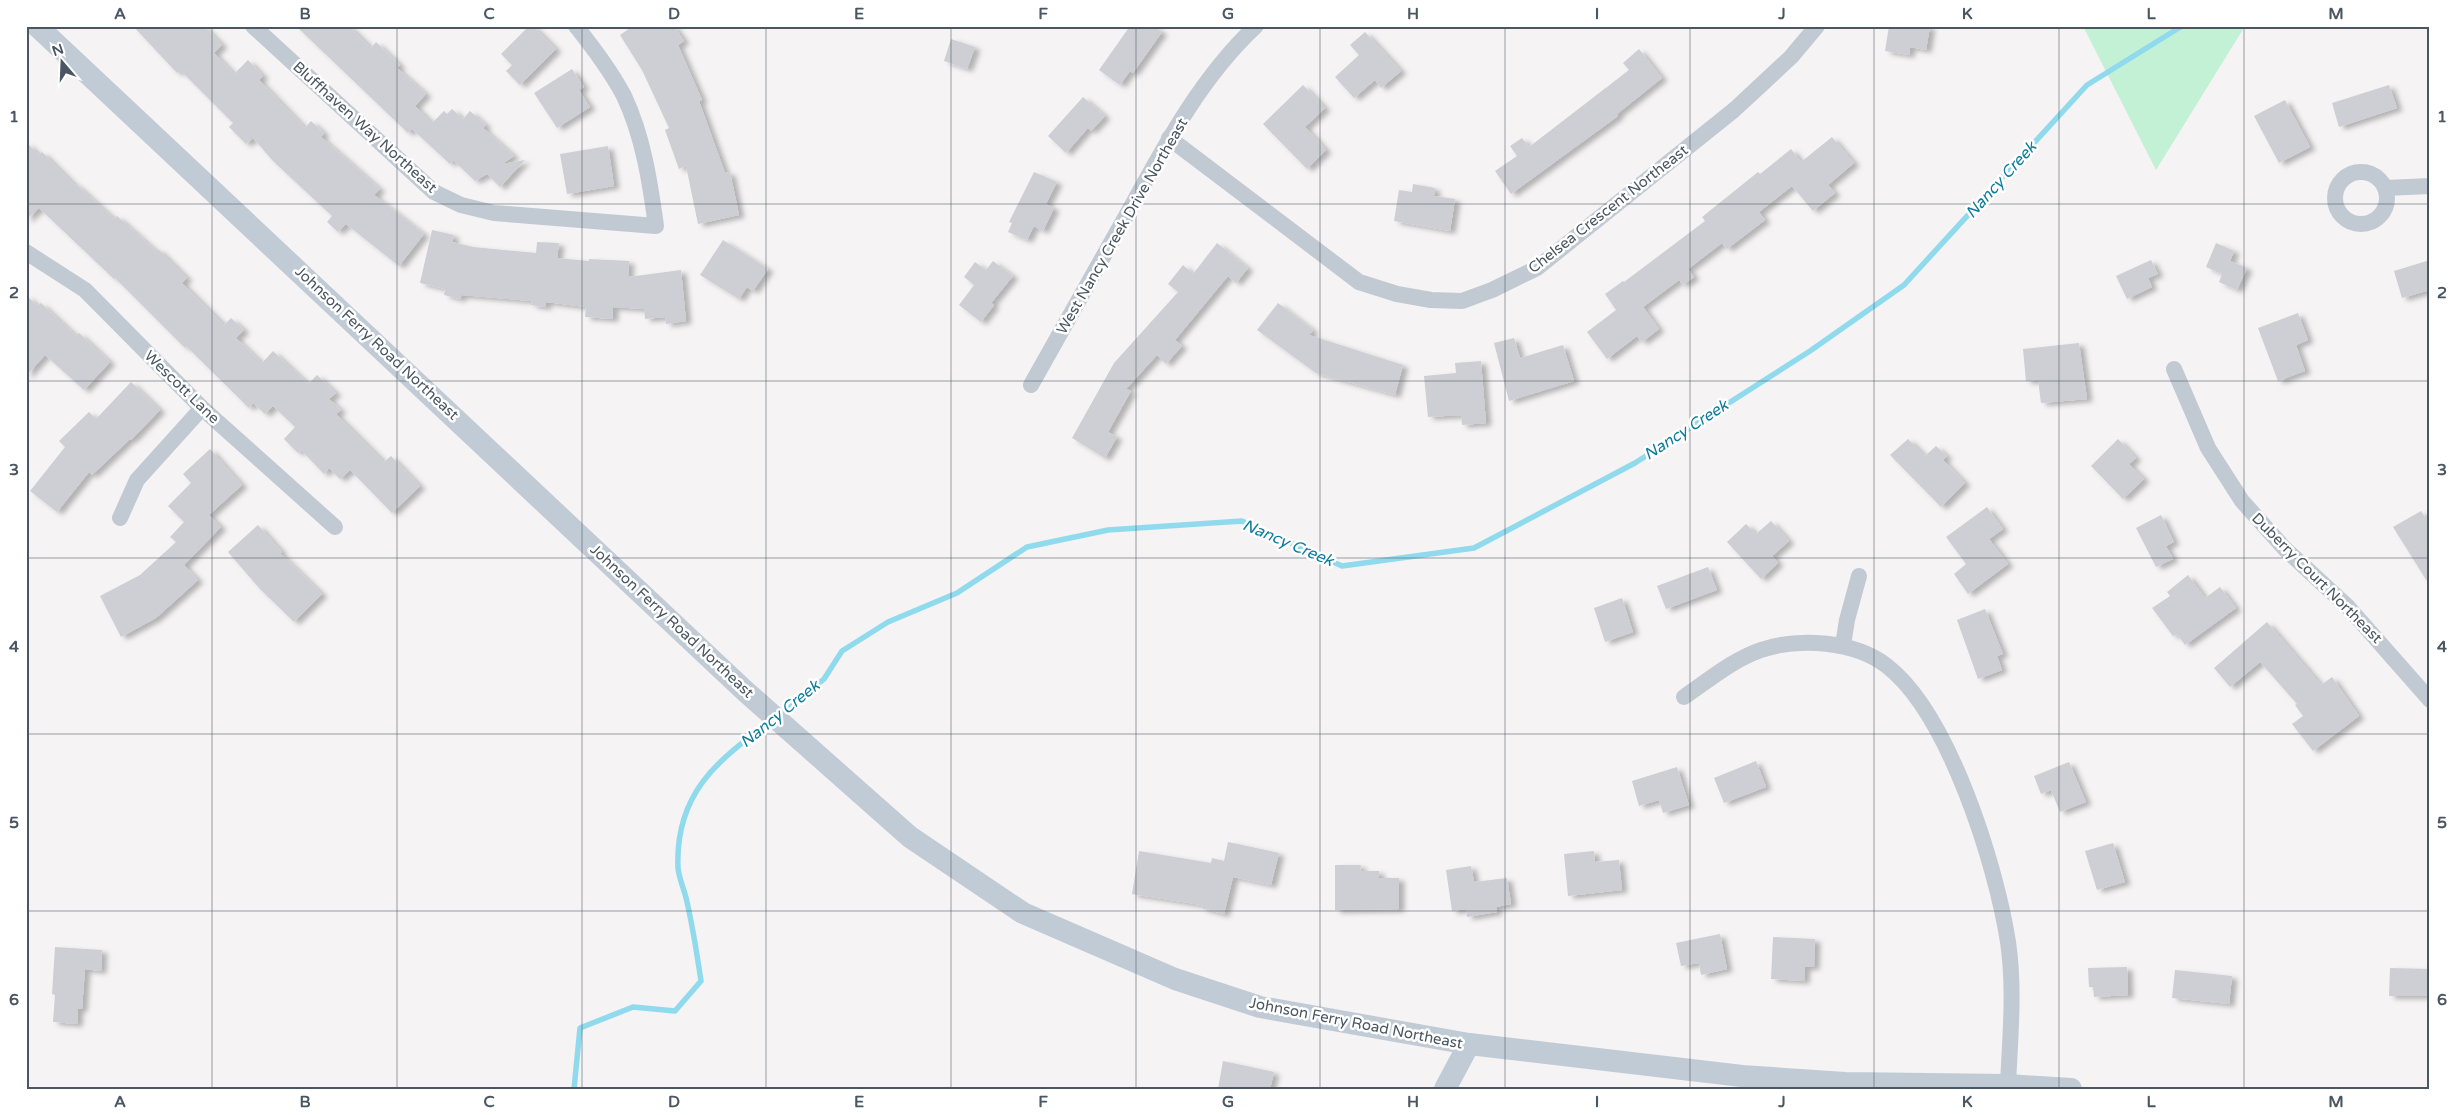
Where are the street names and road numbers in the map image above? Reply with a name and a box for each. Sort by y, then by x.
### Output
street label: Bluffhaven Way Northeast [289,57,441,197]
street label: West Nancy Creek Drive Northeast [1053,115,1192,337]
street label: Chelsea Crescent Northeast [1525,141,1692,277]
street label: Johnson Ferry Road Northeast [291,262,463,424]
street label: Wescott Lane [141,347,223,427]
street label: Duberry Court Northeast [2248,509,2386,647]
street label: Johnson Ferry Road Northeast [586,540,758,702]
street label: Johnson Ferry Road Northeast [1248,993,1465,1053]

